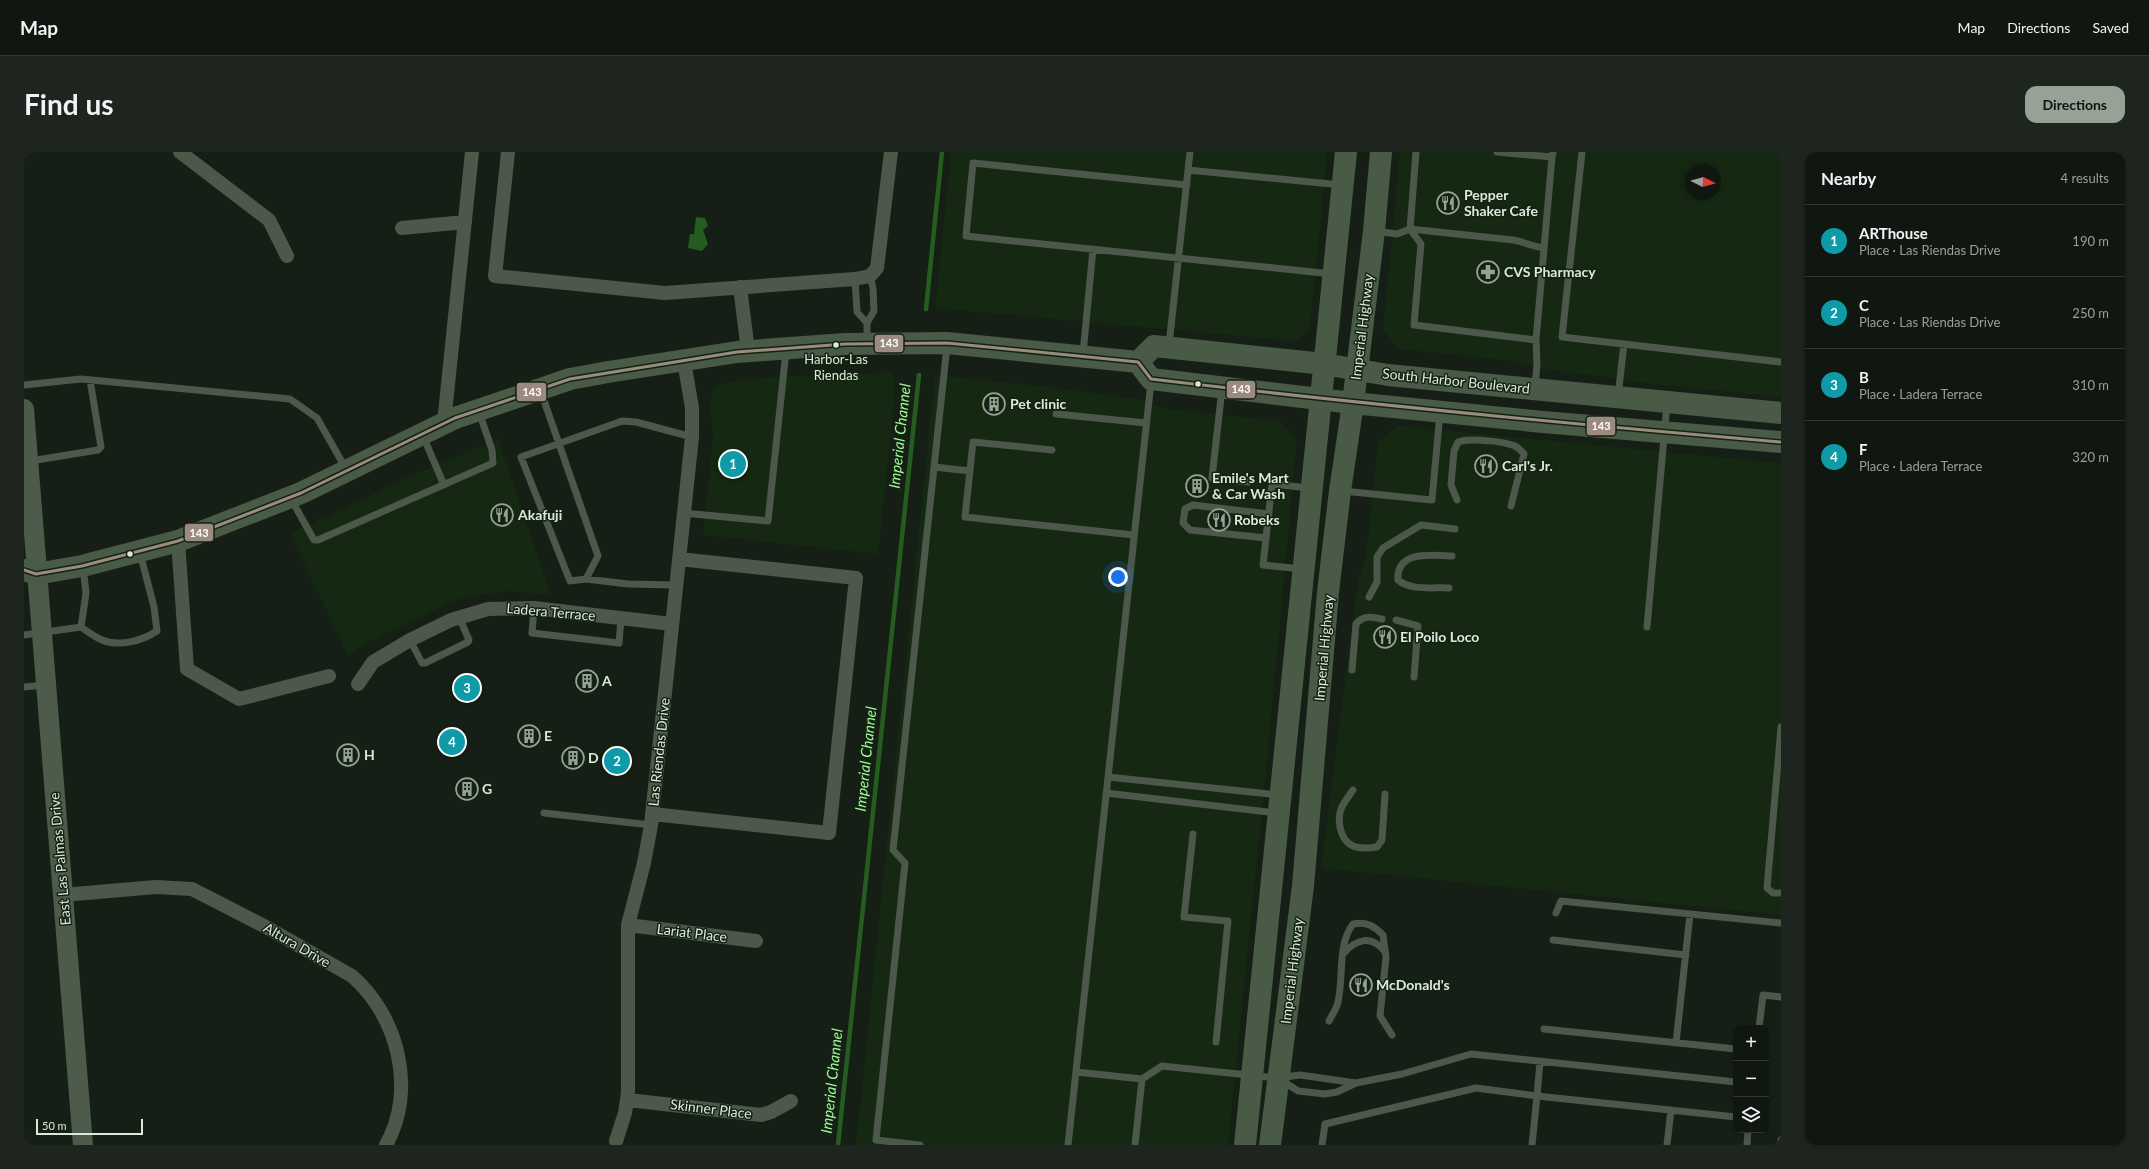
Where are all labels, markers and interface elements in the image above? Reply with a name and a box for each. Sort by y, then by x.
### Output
text: Map [20,16,58,39]
text: Map [1958,19,1985,36]
text: Directions [2007,19,2070,36]
text: Saved [2092,19,2129,36]
button: Directions [2025,86,2125,123]
text: Find us [24,87,114,121]
north arrow [1685,164,1721,200]
text: Nearby [1821,168,1876,189]
text: 4 results [2061,170,2109,186]
place label: Pepper Shaker Cafe [1464,186,1539,219]
restaurant icon: Pepper Shaker Cafe [1435,190,1461,216]
text: ARThouse [1859,224,1928,242]
text: 1 [1830,233,1838,249]
text: 190 m [2072,233,2109,249]
text: Place · Las Riendas Drive [1859,242,2000,258]
pharmacy icon: CVS Pharmacy [1475,259,1501,285]
place label: CVS Pharmacy [1504,263,1596,280]
street label: Imperial Highway [1347,272,1377,381]
text: C [1859,296,1869,314]
text: 2 [1830,305,1838,321]
text: 250 m [2072,305,2109,321]
text: Place · Las Riendas Drive [1859,314,2000,330]
line badge: 143 [874,334,904,353]
text: 143 [879,336,899,349]
marker: Harbor-Las Riendas [831,340,841,350]
place label: Harbor-Las Riendas [804,351,868,383]
street label: South Harbor Boulevard [1381,364,1531,397]
text: B [1859,368,1869,386]
text: 3 [1830,377,1838,393]
text: 310 m [2072,377,2109,393]
unlabelled marker [1193,379,1203,389]
line badge: 143 [1226,380,1256,399]
line badge: 143 [516,382,547,402]
water label: Imperial Channel [885,382,914,489]
text: 143 [1231,382,1251,395]
text: 143 [522,385,542,398]
text: Place · Ladera Terrace [1859,386,1982,402]
building icon: Pet clinic [981,391,1007,417]
place label: Pet clinic [1010,395,1067,412]
line badge: 143 [1586,416,1616,436]
text: 143 [1591,419,1611,432]
text: F [1859,440,1868,458]
pin: 1 [720,449,746,479]
text: 4 [1830,449,1838,465]
text: 320 m [2072,449,2109,465]
restaurant icon: Carl's Jr. [1473,453,1499,479]
place label: Carl's Jr. [1502,457,1553,474]
text: Place · Ladera Terrace [1859,458,1982,474]
place label: Emile's Mart & Car Wash [1212,469,1290,502]
building icon: Emile's Mart & Car Wash [1184,473,1210,499]
restaurant icon: Akafuji [489,502,515,528]
place label: Akafuji [517,506,562,523]
restaurant icon: Robeks [1206,507,1232,533]
place label: Robeks [1234,511,1280,528]
line badge: 143 [184,523,214,542]
text: 143 [189,526,209,539]
unlabelled marker [125,549,135,559]
your location [1108,567,1128,587]
street label: Imperial Highway [1310,593,1337,702]
street label: Ladera Terrace [506,599,596,624]
restaurant icon: El Poilo Loco [1372,624,1398,650]
place label: El Poilo Loco [1400,628,1479,645]
building icon: A [574,668,600,694]
place label: A [601,672,612,689]
pin: 3 [454,673,480,703]
street label: Las Riendas Drive [644,697,673,807]
water label: Imperial Channel [851,705,880,812]
building icon: E [516,723,542,749]
pin: 4 [439,727,465,757]
place label: E [544,727,552,744]
building icon: H [335,742,361,768]
building icon: D [560,745,586,771]
place label: H [364,746,375,763]
pin: 2 [604,746,630,776]
place label: D [588,749,599,766]
building icon: G [454,776,480,802]
place label: G [482,780,492,797]
street label: East Las Palmas Drive [45,792,74,926]
street label: Imperial Highway [1277,916,1307,1025]
street label: Altura Drive [261,919,334,971]
street label: Lariat Place [656,920,728,945]
restaurant icon: McDonald's [1348,972,1374,998]
place label: McDonald's [1376,976,1450,993]
map controls [1733,1025,1769,1133]
button: + [1733,1025,1769,1061]
water label: Imperial Channel [817,1027,846,1134]
button: − [1733,1061,1769,1097]
street label: Skinner Place [669,1095,753,1122]
button: layers [1733,1097,1769,1133]
scale bar [36,1117,143,1136]
text: 50 m [42,1119,67,1132]

